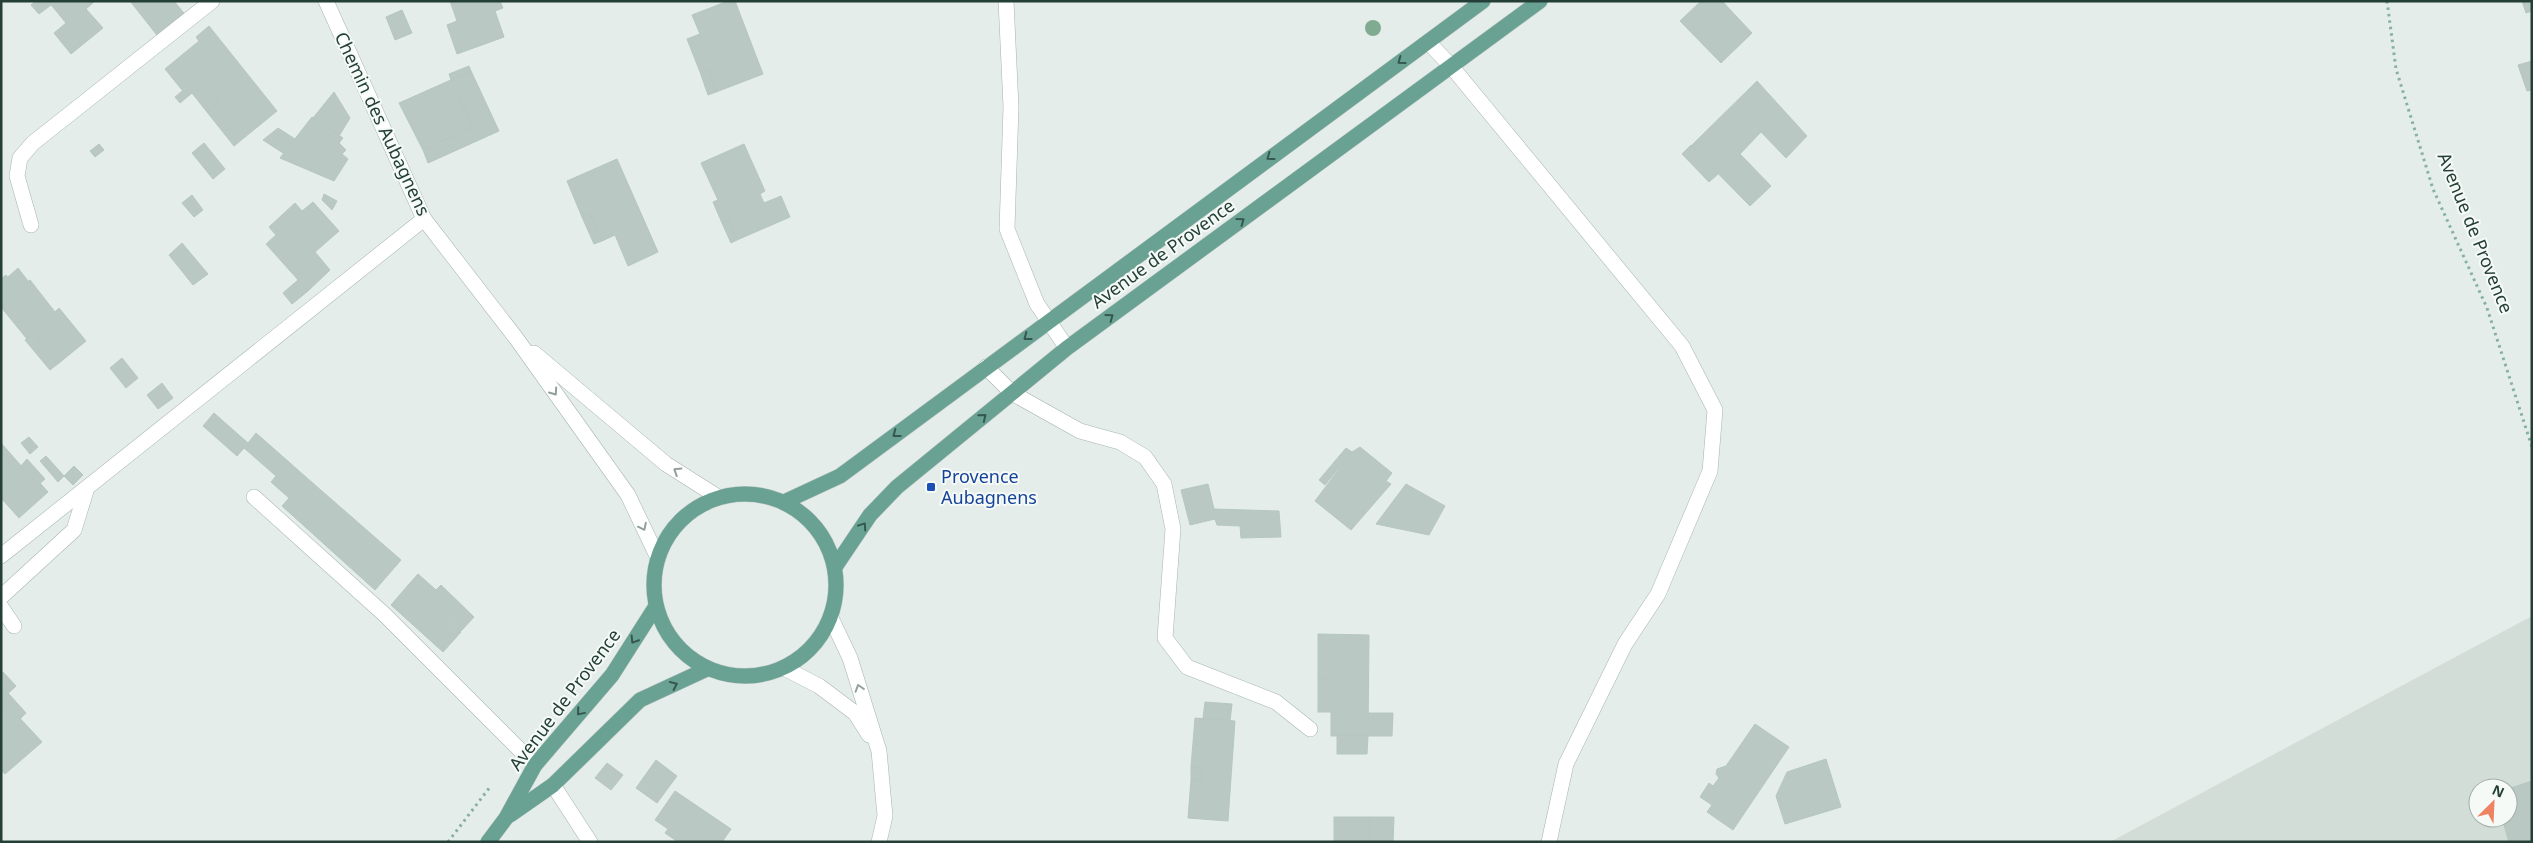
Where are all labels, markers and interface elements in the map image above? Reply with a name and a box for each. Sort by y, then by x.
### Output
street label: Chemin des Aubagnens [330,28,436,219]
one-way arrow [1397,55,1407,64]
street label: Avenue de Provence [2433,149,2519,317]
one-way arrow [1266,151,1276,160]
street label: Avenue de Provence [1086,193,1239,313]
one-way arrow [1235,218,1244,226]
one-way arrow [1104,314,1114,323]
one-way arrow [1024,331,1033,339]
one-way arrow [548,386,557,396]
one-way arrow [977,414,986,423]
one-way arrow [893,428,902,436]
place label: Provence Aubagnens [941,464,1037,509]
one-way arrow [674,468,683,478]
marker: Provence Aubagnens [925,481,937,493]
one-way arrow [637,522,647,531]
one-way arrow [857,522,866,532]
street label: Avenue de Provence [503,624,625,775]
one-way arrow [631,635,640,644]
one-way arrow [669,680,678,691]
one-way arrow [855,684,865,693]
one-way arrow [577,706,586,715]
north arrow [2468,778,2518,828]
text: N [2489,780,2508,802]

